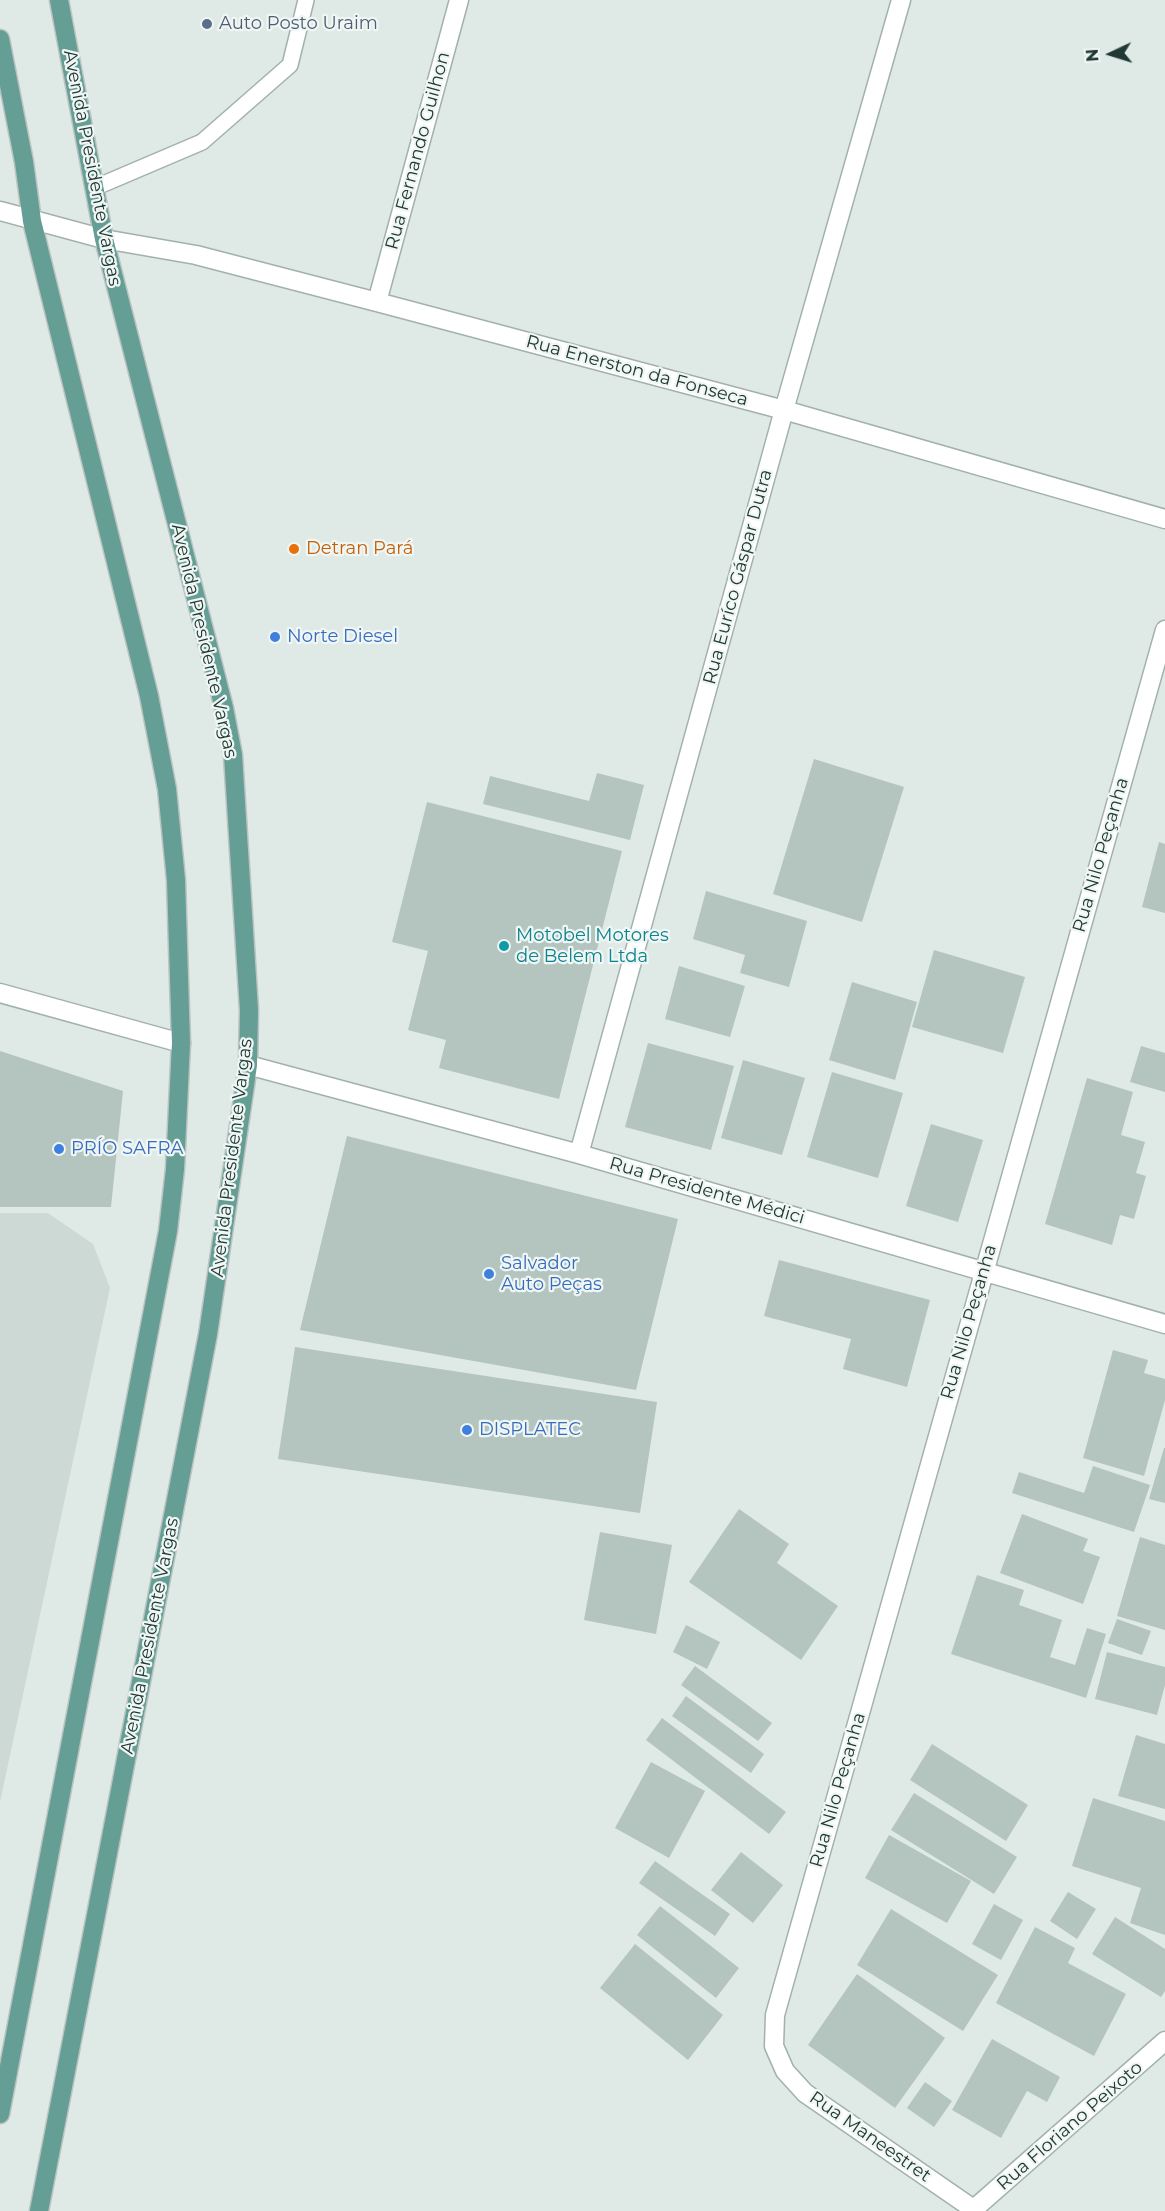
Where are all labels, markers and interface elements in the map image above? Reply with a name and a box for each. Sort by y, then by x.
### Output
place label: Auto Posto Uraim [219,13,378,35]
marker: Auto Posto Uraim [200,17,214,31]
north arrow [1081,24,1141,84]
street label: Avenida Presidente Vargas [58,48,126,288]
text: N [1083,48,1102,62]
street label: Rua Fernando Guilhon [381,50,455,252]
street label: Rua Enerston da Fonseca [524,331,750,411]
street label: Rua Euríco Gáspar Dutra [699,467,777,687]
street label: Avenida Presidente Vargas [166,522,242,760]
place label: Detran Pará [306,538,413,560]
marker: Detran Pará [287,542,301,556]
place label: Norte Diesel [287,626,398,648]
marker: Norte Diesel [268,630,282,644]
street label: Rua Nilo Peçanha [1069,775,1133,935]
place label: Motobel Motores de Belem Ltda [516,925,669,968]
marker: Motobel Motores de Belem Ltda [497,939,511,953]
street label: Avenida Presidente Vargas [207,1038,257,1278]
place label: PRÍO SAFRA [71,1138,183,1160]
marker: PRÍO SAFRA [52,1142,66,1156]
street label: Rua Presidente Médici [607,1153,807,1229]
street label: Rua Nilo Peçanha [937,1242,1001,1402]
place label: Salvador Auto Peças [501,1253,602,1296]
marker: Salvador Auto Peças [482,1267,496,1281]
place label: DISPLATEC [479,1419,581,1441]
marker: DISPLATEC [460,1423,474,1437]
street label: Avenida Presidente Vargas [116,1516,184,1756]
street label: Rua Nilo Peçanha [806,1710,870,1870]
street label: Rua Floriano Peixoto [993,2057,1147,2195]
street label: Rua Maneestret [805,2087,935,2187]

